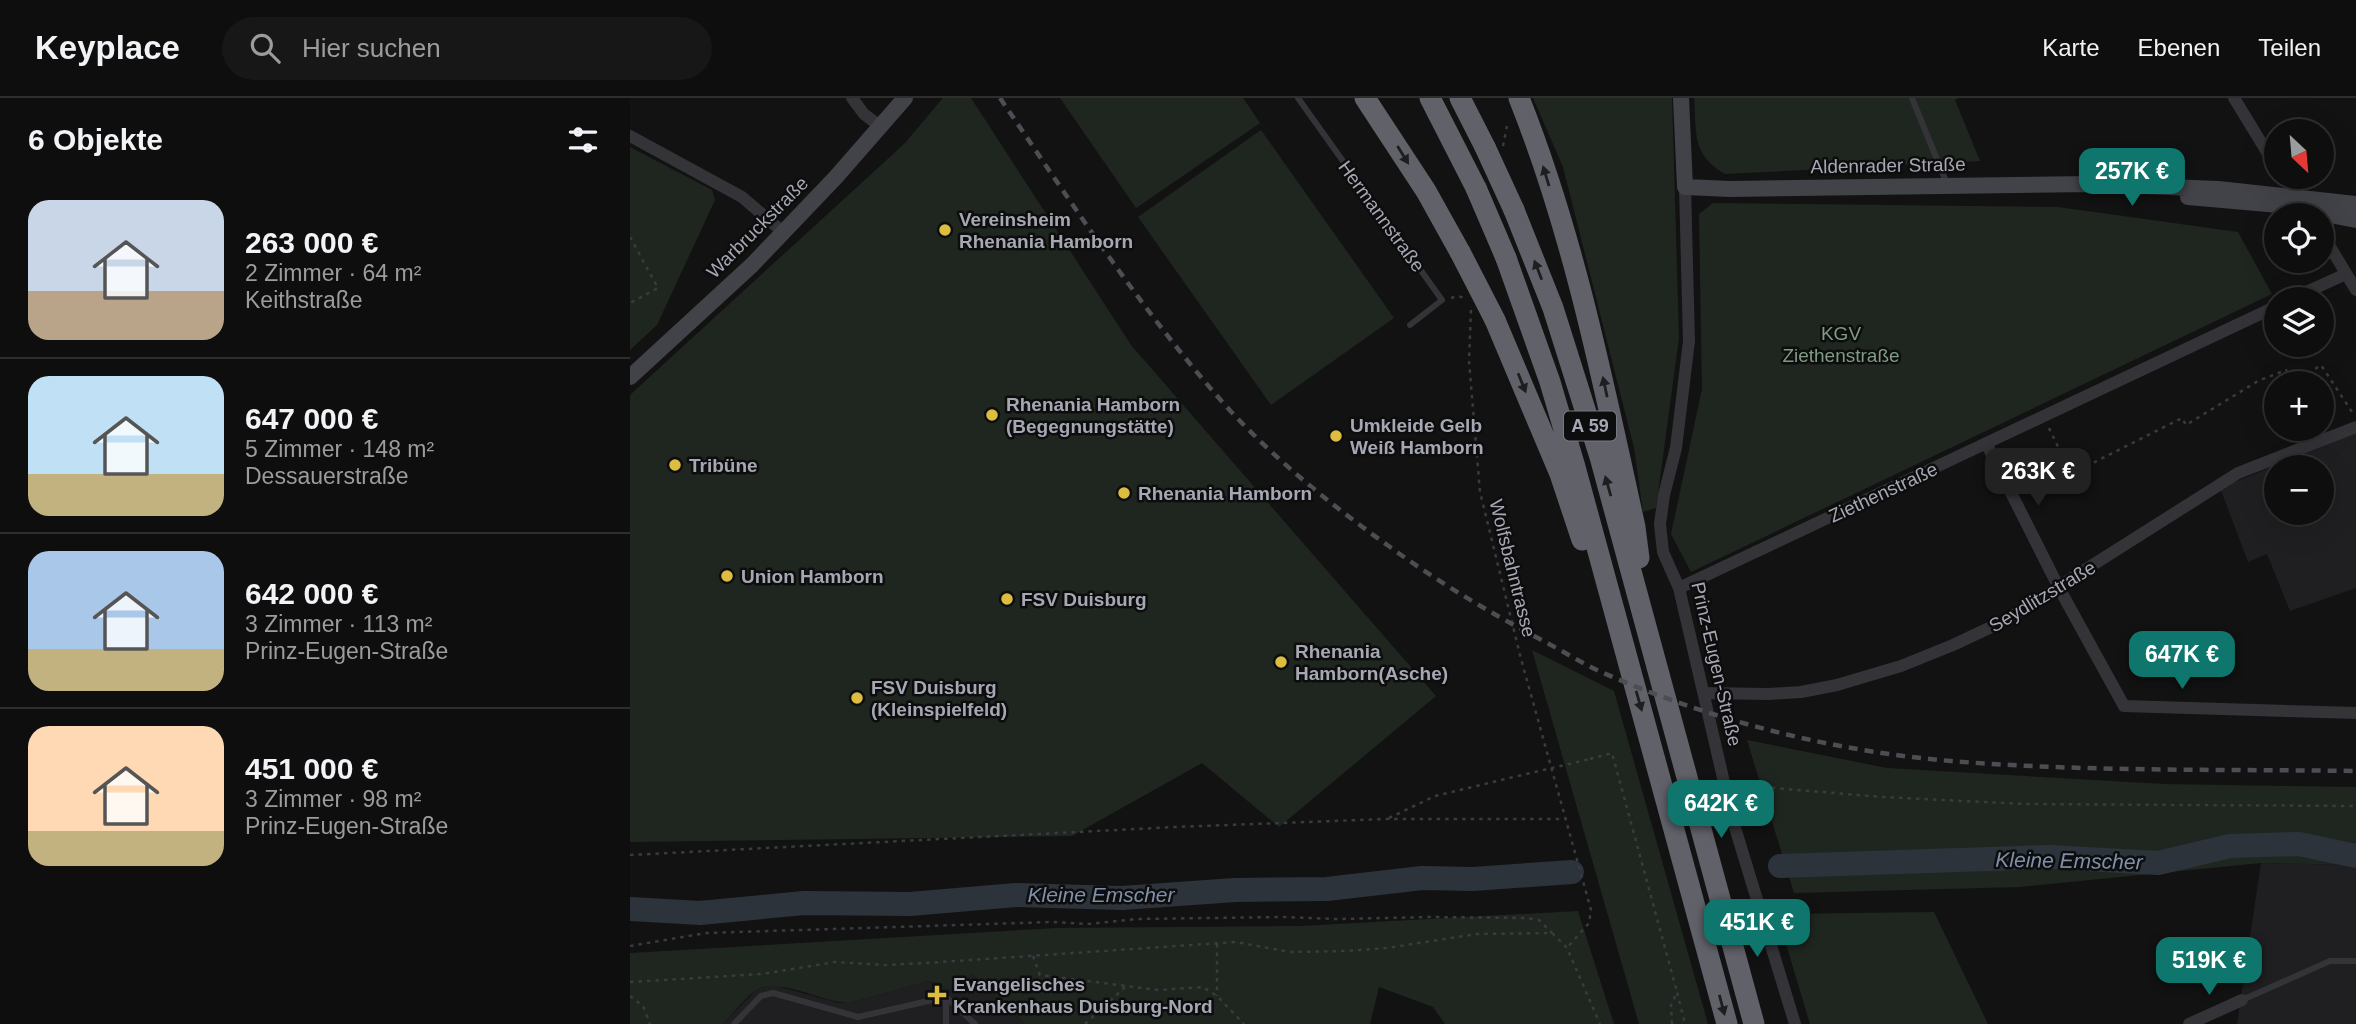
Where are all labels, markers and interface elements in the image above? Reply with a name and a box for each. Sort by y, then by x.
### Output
search box [222,17,712,80]
text: Keyplace [35,29,180,66]
icon: search [246,29,284,67]
text: Hier suchen [302,33,441,63]
text: Karte [2042,34,2100,61]
text: Ebenen [2138,34,2220,61]
text: Teilen [2258,34,2321,61]
north arrow [2264,119,2334,189]
map controls [2264,119,2334,525]
icon: filters [564,121,602,159]
text: 6 Objekte [28,123,163,156]
one-way arrow [1396,146,1410,164]
pin: 257K € [2075,148,2189,208]
street label: Aldenrader Straße [1810,154,1966,177]
street label: Hermannstraße [1334,157,1429,276]
text: 257K € [2095,158,2169,184]
one-way arrow [1540,165,1551,186]
street label: Warbruckstraße [702,172,812,282]
button: locate [2264,203,2334,273]
place label: Vereinsheim Rhenania Hamborn [959,209,1133,252]
marker: Vereinsheim Rhenania Hamborn [937,222,953,238]
text: 263 000 € [245,226,378,259]
icon: home [84,228,168,312]
one-way arrow [1533,259,1544,280]
text: 2 Zimmer · 64 m² [245,260,421,286]
text: Keithstraße [245,287,363,313]
button: layers [2264,287,2334,357]
park label: KGV Ziethenstraße [1782,323,1900,366]
button: + [2264,371,2334,441]
one-way arrow [1517,372,1528,393]
one-way arrow [1599,376,1610,398]
place label: Rhenania Hamborn (Begegnungstätte) [1006,394,1180,437]
text: 647 000 € [245,402,378,435]
icon: home [84,404,168,488]
marker: Rhenania Hamborn (Begegnungstätte) [984,407,1000,423]
road number: A 59 [1564,412,1616,440]
place label: Umkleide Gelb Weiß Hamborn [1350,415,1484,458]
marker: Umkleide Gelb Weiß Hamborn [1328,428,1344,444]
text: 5 Zimmer · 148 m² [245,436,434,462]
pin: 263K € [1981,448,2095,508]
place label: Tribüne [689,455,758,476]
button: − [2264,455,2334,525]
marker: Tribüne [667,457,683,473]
street label: Ziethenstraße [1826,458,1941,527]
text: 263K € [2001,458,2075,484]
text: Dessauerstraße [245,463,409,489]
one-way arrow [1602,475,1613,497]
place label: Rhenania Hamborn [1138,483,1312,504]
marker: Rhenania Hamborn [1116,485,1132,501]
street label: Wolfsbahntrasse [1485,497,1540,639]
street label: Seydlitzstraße [1985,556,2099,636]
place label: Union Hamborn [741,566,884,587]
marker: Union Hamborn [719,568,735,584]
text: 642 000 € [245,577,378,610]
icon: home [84,579,168,663]
street label: Prinz-Eugen-Straße [1687,580,1746,748]
place label: FSV Duisburg [1021,589,1147,610]
marker: FSV Duisburg [999,591,1015,607]
text: 3 Zimmer · 113 m² [245,611,432,637]
pin: 647K € [2125,632,2239,691]
text: Prinz-Eugen-Straße [245,638,448,664]
place label: Rhenania Hamborn(Asche) [1295,641,1448,684]
text: 647K € [2145,641,2219,667]
marker: Rhenania Hamborn(Asche) [1273,654,1289,670]
place label: FSV Duisburg (Kleinspielfeld) [871,677,1007,720]
marker: FSV Duisburg (Kleinspielfeld) [849,690,865,706]
one-way arrow [1635,691,1645,712]
text: 451 000 € [245,752,378,785]
icon: home [84,754,168,838]
pin: 642K € [1664,780,1778,840]
text: 3 Zimmer · 98 m² [245,786,421,812]
text: 642K € [1684,790,1758,816]
text: Prinz-Eugen-Straße [245,813,448,839]
water label: Kleine Emscher [1995,848,2144,873]
water label: Kleine Emscher [1027,883,1176,906]
pin: 451K € [1700,900,1814,959]
text: 451K € [1720,909,1794,935]
pin: 519K € [2152,937,2266,997]
text: 519K € [2172,947,2246,973]
place label: Evangelisches Krankenhaus Duisburg-Nord [953,974,1213,1017]
marker: Evangelisches Krankenhaus Duisburg-Nord [927,985,947,1005]
one-way arrow [1717,994,1728,1016]

